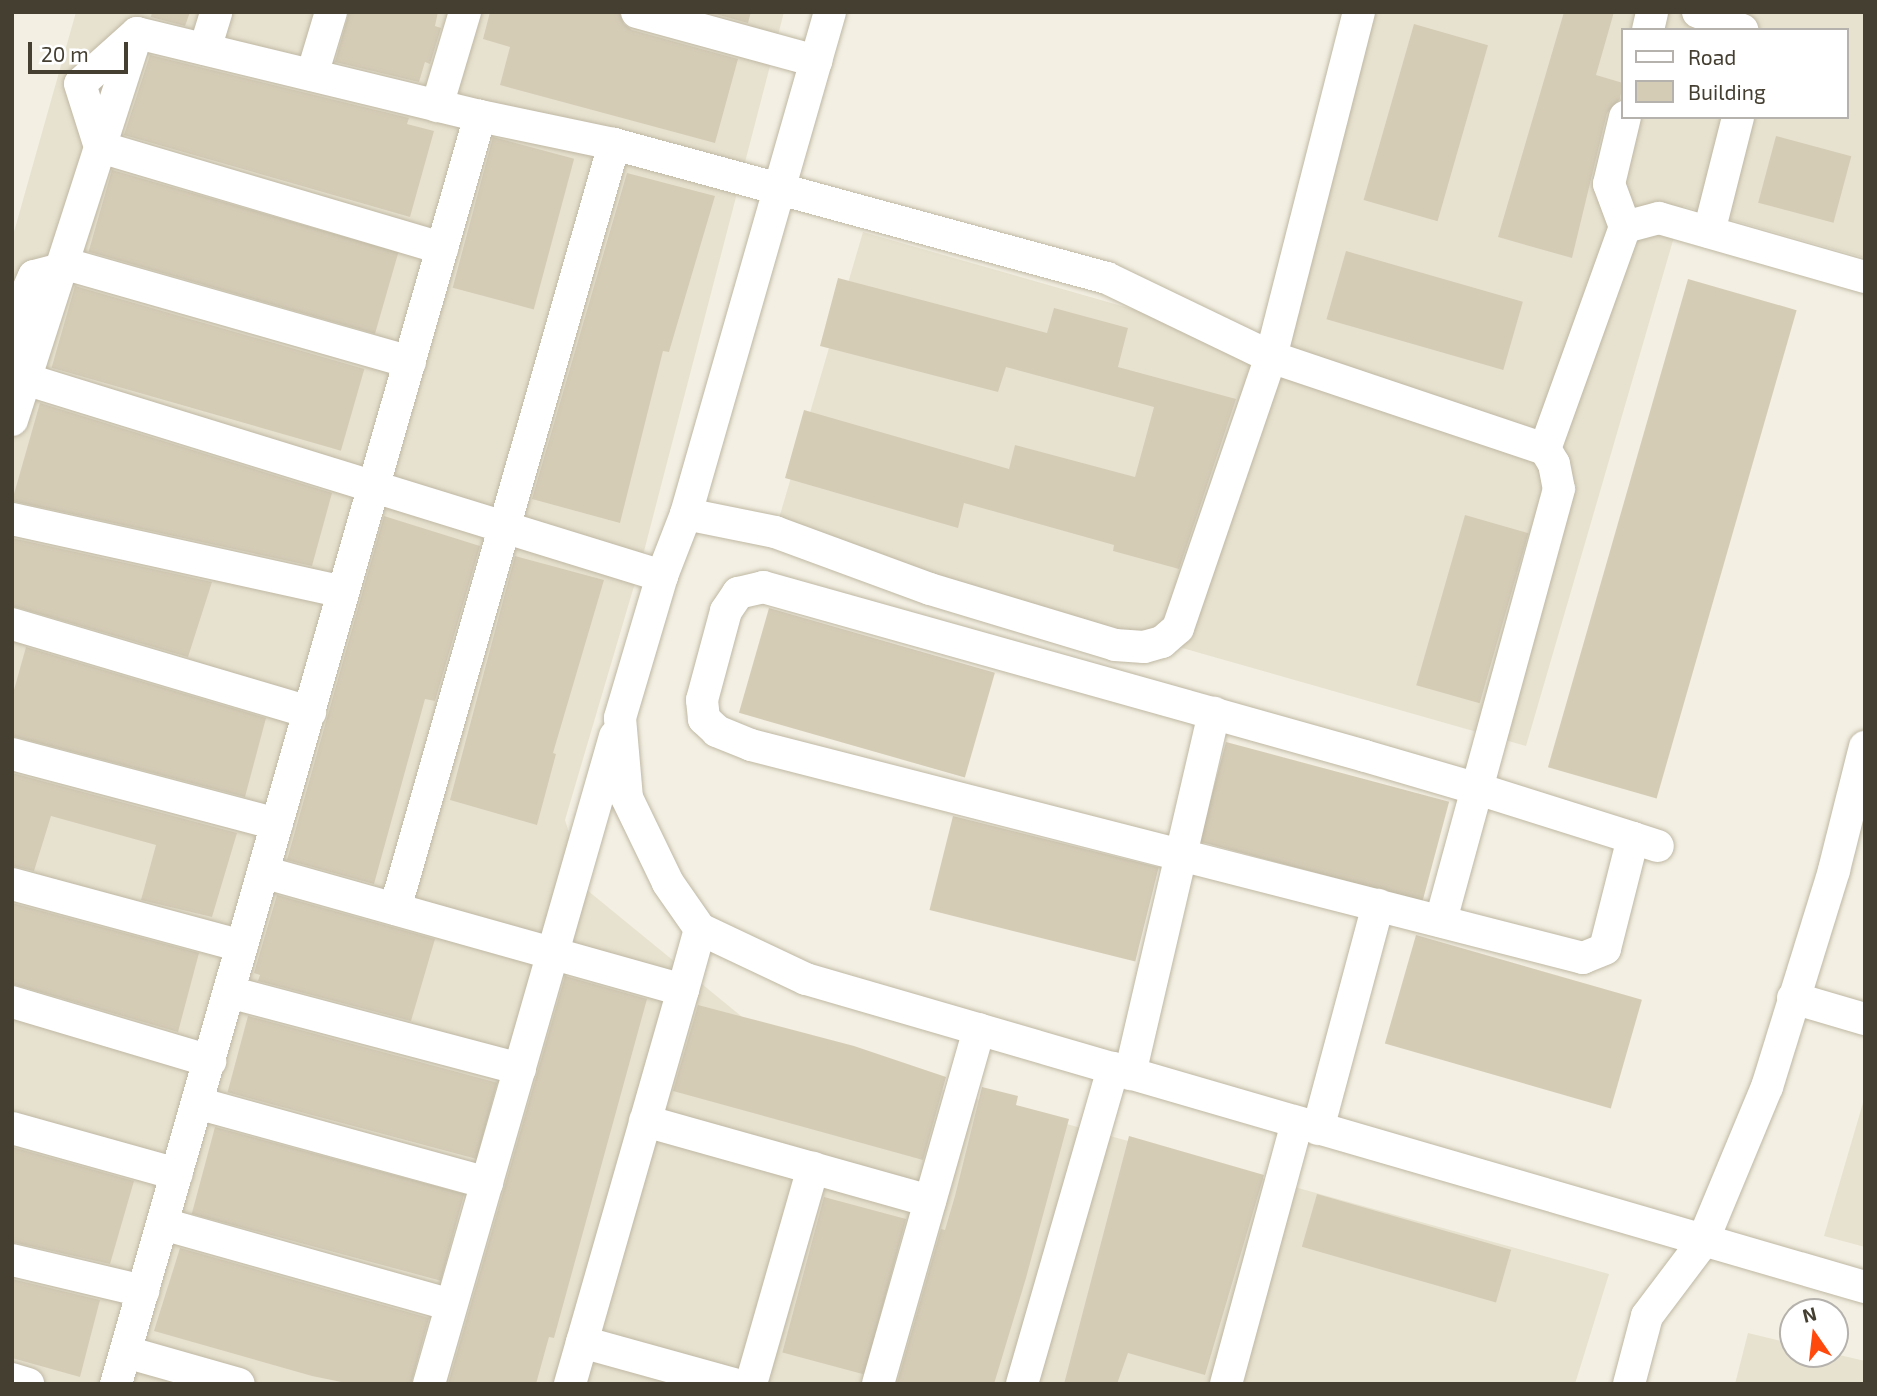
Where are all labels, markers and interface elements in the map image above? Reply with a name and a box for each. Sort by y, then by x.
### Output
scale bar [32,28,131,72]
legend [1622,28,1849,119]
text: 20 m [41,41,89,66]
text: Road [1688,44,1736,69]
text: Building [1688,79,1766,104]
north arrow [1779,1298,1849,1368]
text: N [1800,1301,1819,1327]

